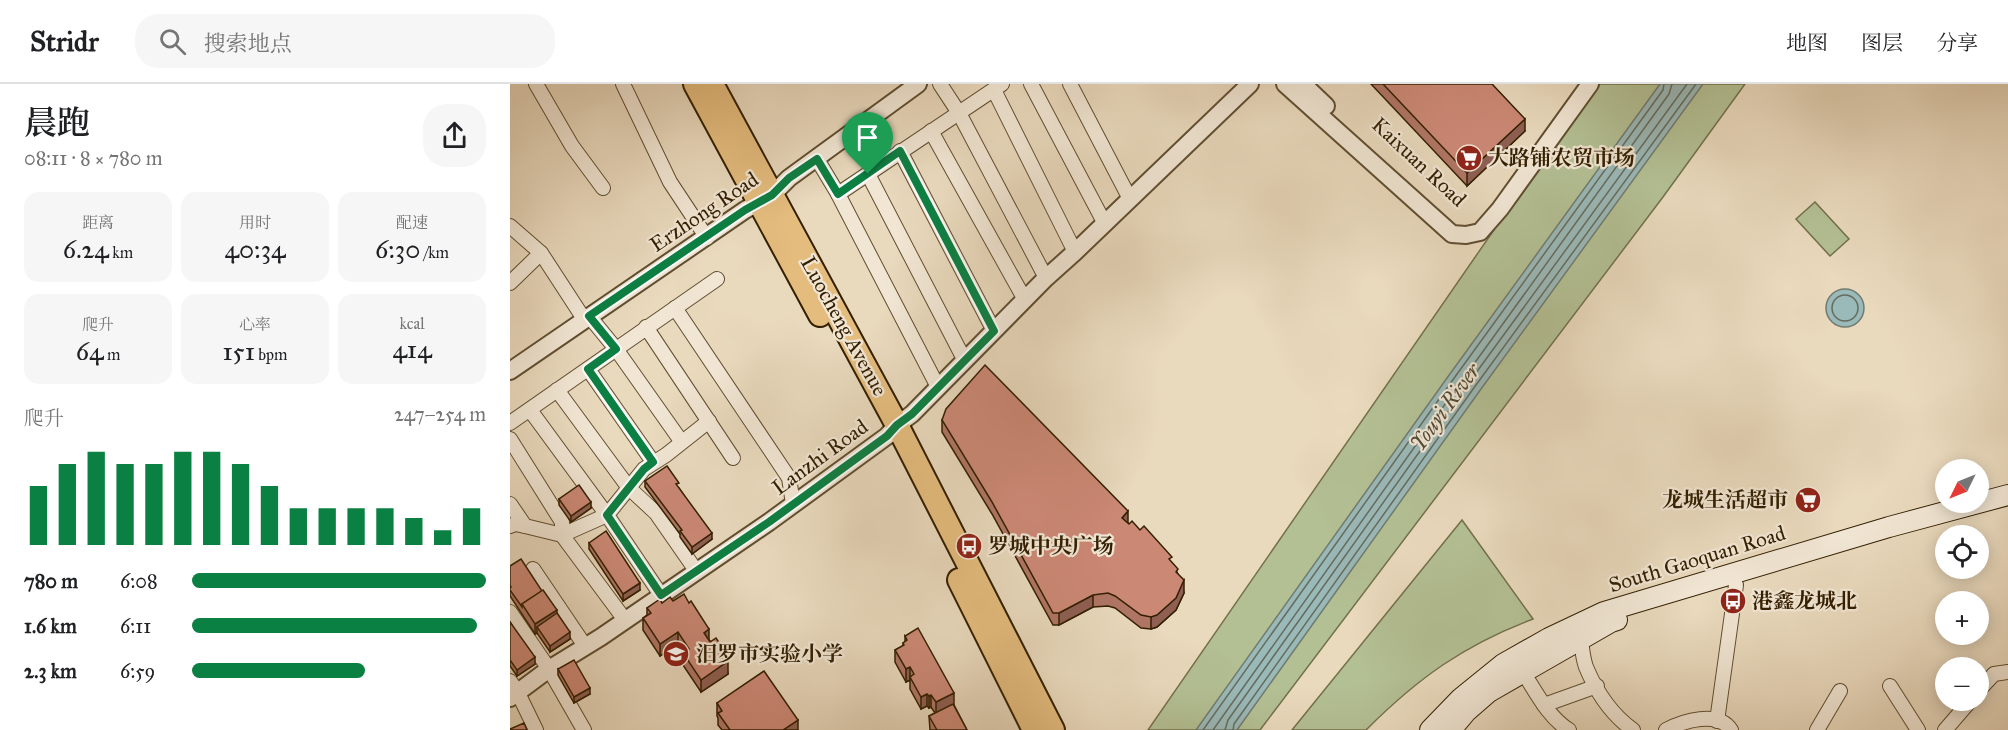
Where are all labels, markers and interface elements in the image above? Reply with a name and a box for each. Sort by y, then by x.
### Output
search box [135,14,555,68]
text: Stridr [30,24,99,59]
icon: search [156,25,189,58]
text: 搜索地点 [204,30,292,57]
text: 地图 [1786,30,1828,56]
text: 图层 [1861,30,1903,56]
text: 分享 [1936,30,1978,56]
text: 晨跑 [24,103,90,143]
button: share [423,104,486,167]
pin [842,112,893,174]
street label: Kaixuan Road [1366,112,1472,213]
icon: arrive [851,121,884,154]
supermarket icon: 大路铺农贸市场 [1454,143,1484,173]
place label: 大路铺农贸市场 [1488,145,1635,171]
text: 08:11 · 8 × 780 m [24,146,163,170]
street label: Erzhong Road [645,166,764,258]
text: 距离 [82,213,114,232]
text: 用时 [239,213,271,232]
text: 配速 [396,213,428,232]
text: 6.24 [63,233,109,265]
text: 40:34 [224,233,286,265]
text: 6:30 [375,233,420,265]
text: km [109,243,133,262]
text: /km [420,243,449,262]
street label: Luocheng Avenue [795,252,893,400]
text: kcal [399,314,425,333]
text: 爬升 [82,315,114,334]
text: 心率 [239,315,271,334]
text: 414 [392,333,432,365]
text: 64 [76,335,103,367]
text: 151 [222,335,255,367]
text: m [103,345,120,364]
text: bpm [255,345,288,364]
water label: Youyi River [1404,356,1487,456]
text: 247–254 m [394,402,486,426]
text: 爬升 [24,406,64,430]
street label: Lanzhi Road [767,413,873,500]
north arrow [1935,459,1989,513]
map controls [1935,459,1989,711]
supermarket icon: 龙城生活超市 [1793,485,1823,515]
place label: 龙城生活超市 [1662,487,1788,513]
street label: South Gaoquan Road [1606,520,1789,598]
button: locate [1935,525,1989,579]
bus stop icon: 罗城中央广场 [954,531,984,561]
place label: 罗城中央广场 [988,533,1114,559]
text: 780 m [24,569,78,593]
text: 6:08 [120,569,158,593]
bus stop icon: 港鑫龙城北 [1718,586,1748,616]
place label: 港鑫龙城北 [1752,588,1857,614]
button: + [1935,591,1989,645]
text: 1.6 km [24,614,77,638]
text: 6:11 [120,614,151,638]
school or university icon: 汨罗市实验小学 [661,639,691,669]
place label: 汨罗市实验小学 [696,641,843,667]
button: − [1935,657,1989,711]
text: 2.3 km [24,659,77,683]
text: 6:59 [120,659,155,683]

